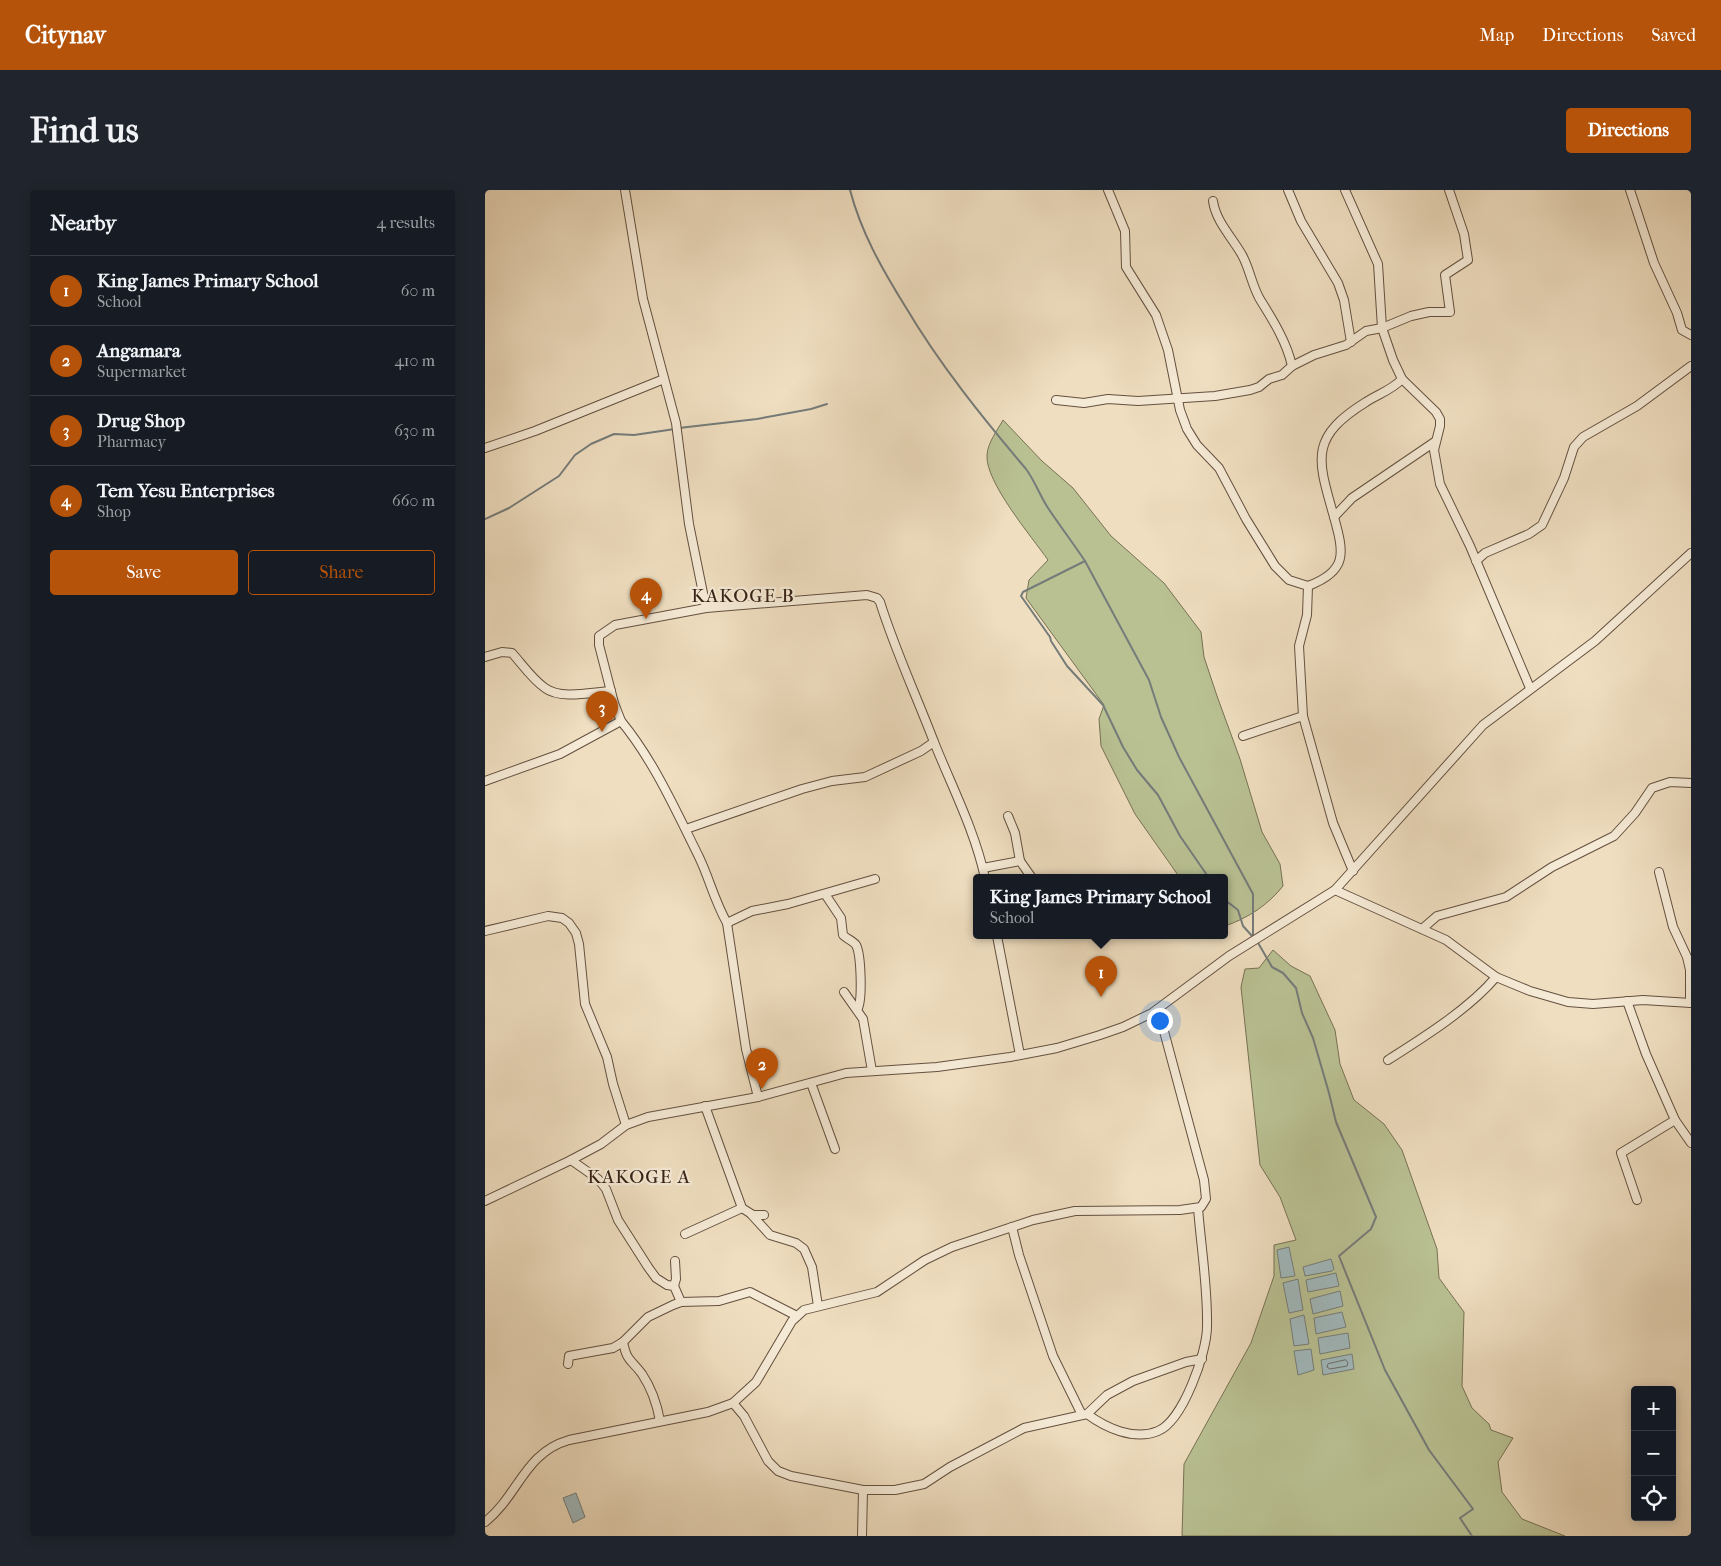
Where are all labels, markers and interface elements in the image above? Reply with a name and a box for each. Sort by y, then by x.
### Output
text: Citynav [25,21,106,49]
text: Map [1480,25,1514,46]
text: Directions [1542,25,1623,46]
text: Saved [1651,25,1696,46]
button: Directions [1566,108,1691,153]
text: Find us [30,110,139,151]
text: Nearby [50,211,116,235]
text: 4 results [377,213,435,232]
text: King James Primary School [97,270,318,292]
text: 1 [63,281,69,300]
text: 60 m [401,281,435,300]
text: School [97,292,142,311]
text: Angamara [97,340,181,362]
text: 2 [62,351,70,370]
text: 410 m [394,351,435,370]
text: Supermarket [97,362,187,381]
text: Drug Shop [97,410,185,432]
text: 3 [63,421,69,440]
text: 630 m [394,421,435,440]
text: Pharmacy [97,432,166,451]
text: Tem Yesu Enterprises [97,480,275,502]
text: 4 [61,491,71,510]
text: 660 m [392,491,435,510]
text: Shop [97,502,131,521]
button: Save [50,550,238,595]
button: Share [248,550,435,595]
pin: 4 [630,578,662,619]
district label: KAKOGE B [691,585,795,607]
pin: 3 [586,691,618,732]
popup [973,874,1228,939]
text: King James Primary School [990,886,1211,908]
text: School [990,908,1034,927]
pin: 1 [1085,956,1117,997]
your location [1147,1008,1173,1034]
pin: 2 [746,1048,778,1089]
district label: KAKOGE A [587,1166,691,1188]
map controls [1631,1386,1676,1521]
button: + [1631,1386,1676,1431]
button: − [1631,1431,1676,1476]
button: locate [1631,1476,1676,1521]

